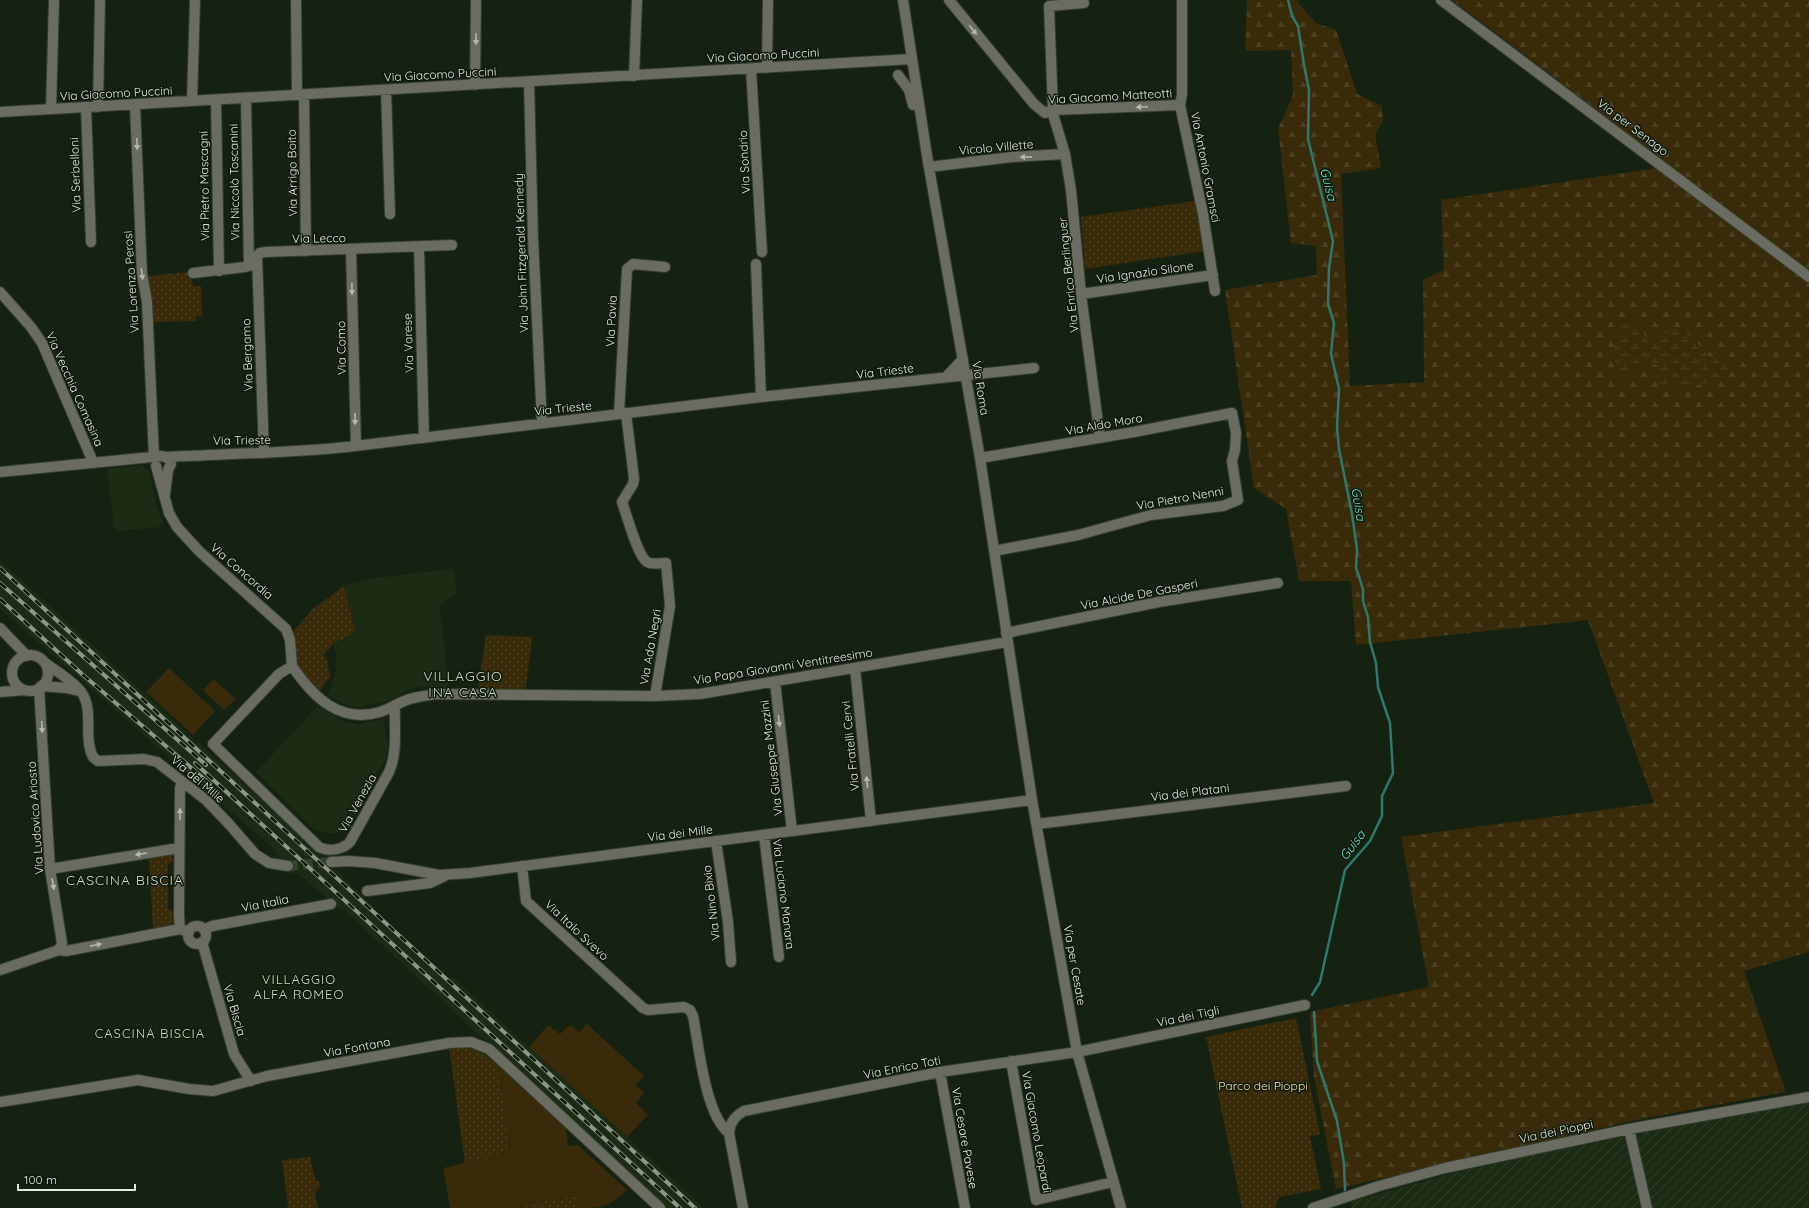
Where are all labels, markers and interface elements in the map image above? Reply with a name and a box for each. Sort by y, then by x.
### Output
one-way arrow [969,25,978,35]
one-way arrow [473,33,479,46]
street label: Via Giacomo Puccini [706,45,820,65]
street label: Via Giacomo Puccini [383,64,497,84]
street label: Via Giacomo Puccini [59,83,173,103]
street label: Via Giacomo Matteotti [1048,85,1172,107]
street label: Via per Senago [1594,95,1672,159]
one-way arrow [1135,104,1148,110]
street label: Via Antonio Gramsci [1188,110,1224,224]
street label: Via Niccolò Toscanini [225,124,243,240]
street label: Via Arrigo Boito [284,129,300,217]
street label: Via Sondrio [735,130,753,194]
street label: Via Pietro Mascagni [196,131,212,241]
street label: Vicolo Villette [958,136,1034,158]
street label: Via Serbelloni [66,137,84,213]
one-way arrow [133,138,140,150]
one-way arrow [1019,154,1032,160]
water label: Guisa [1317,166,1341,203]
street label: Via John Fitzgerald Kennedy [511,173,531,333]
street label: Via Enrico Berlinguer [1054,216,1082,333]
street label: Via Lorenzo Perosi [120,230,142,334]
street label: Via Lecco [292,230,346,246]
street label: Via Ignazio Silone [1096,258,1195,286]
one-way arrow [139,267,146,280]
one-way arrow [349,283,355,296]
street label: Via Pavia [602,295,620,347]
street label: Via Varese [399,313,417,373]
street label: Via Bergamo [238,318,256,392]
street label: Via Como [333,321,349,375]
street label: Via Vecchia Comasina [43,329,107,449]
street label: Via Trieste [855,360,915,382]
street label: Via Roma [969,360,993,416]
street label: Via Trieste [533,397,593,418]
street label: Via Aldo Moro [1064,410,1144,438]
one-way arrow [352,413,358,426]
street label: Via Trieste [213,432,271,448]
street label: Via Pietro Nenni [1135,483,1225,513]
water label: Guisa [1348,486,1370,523]
street label: Via Concordia [208,540,276,602]
street label: Via Alcide De Gasperi [1079,575,1199,613]
street label: Via Ada Negri [636,608,664,686]
street label: Via Papa Giovanni Ventitreesimo [692,644,874,688]
district label: VILLAGGIO INA CASA [423,667,503,701]
street label: Via Giuseppe Mazzini [756,699,786,817]
street label: Via Fratelli Cervi [838,700,862,792]
one-way arrow [776,715,782,727]
one-way arrow [39,721,45,734]
street label: Via dei Mille [168,752,228,806]
street label: Via Ludovico Ariosto [24,761,46,875]
street label: Via Venezia [335,771,379,835]
one-way arrow [864,776,870,788]
street label: Via dei Platani [1150,780,1230,804]
one-way arrow [177,807,183,820]
street label: Via dei Mille [646,822,714,844]
water label: Guisa [1336,826,1369,863]
street label: Via Luciano Manara [770,838,798,950]
one-way arrow [135,851,147,857]
street label: Via Nino Bixio [699,864,723,942]
district label: CASCINA BISCIA [66,871,184,889]
one-way arrow [50,878,56,891]
street label: Via Italia [240,891,290,915]
street label: Via Italo Svevo [542,897,612,963]
street label: Via per Cesate [1061,924,1089,1007]
one-way arrow [90,942,103,948]
district label: VILLAGGIO ALFA ROMEO [254,971,344,1002]
street label: Via Biscia [220,982,250,1038]
street label: Via dei Tigli [1155,1002,1221,1030]
district label: CASCINA BISCIA [95,1025,205,1041]
street label: Via Fontana [322,1034,392,1060]
street label: Via Enrico Toti [862,1052,942,1082]
street label: Via Giacomo Leopardi [1019,1070,1055,1194]
park label: Parco dei Pioppi [1218,1078,1308,1093]
street label: Via Cesare Pavese [949,1086,981,1190]
street label: Via dei Pioppi [1518,1116,1594,1146]
scale bar [18,1166,135,1192]
text: 100 m [24,1172,57,1187]

